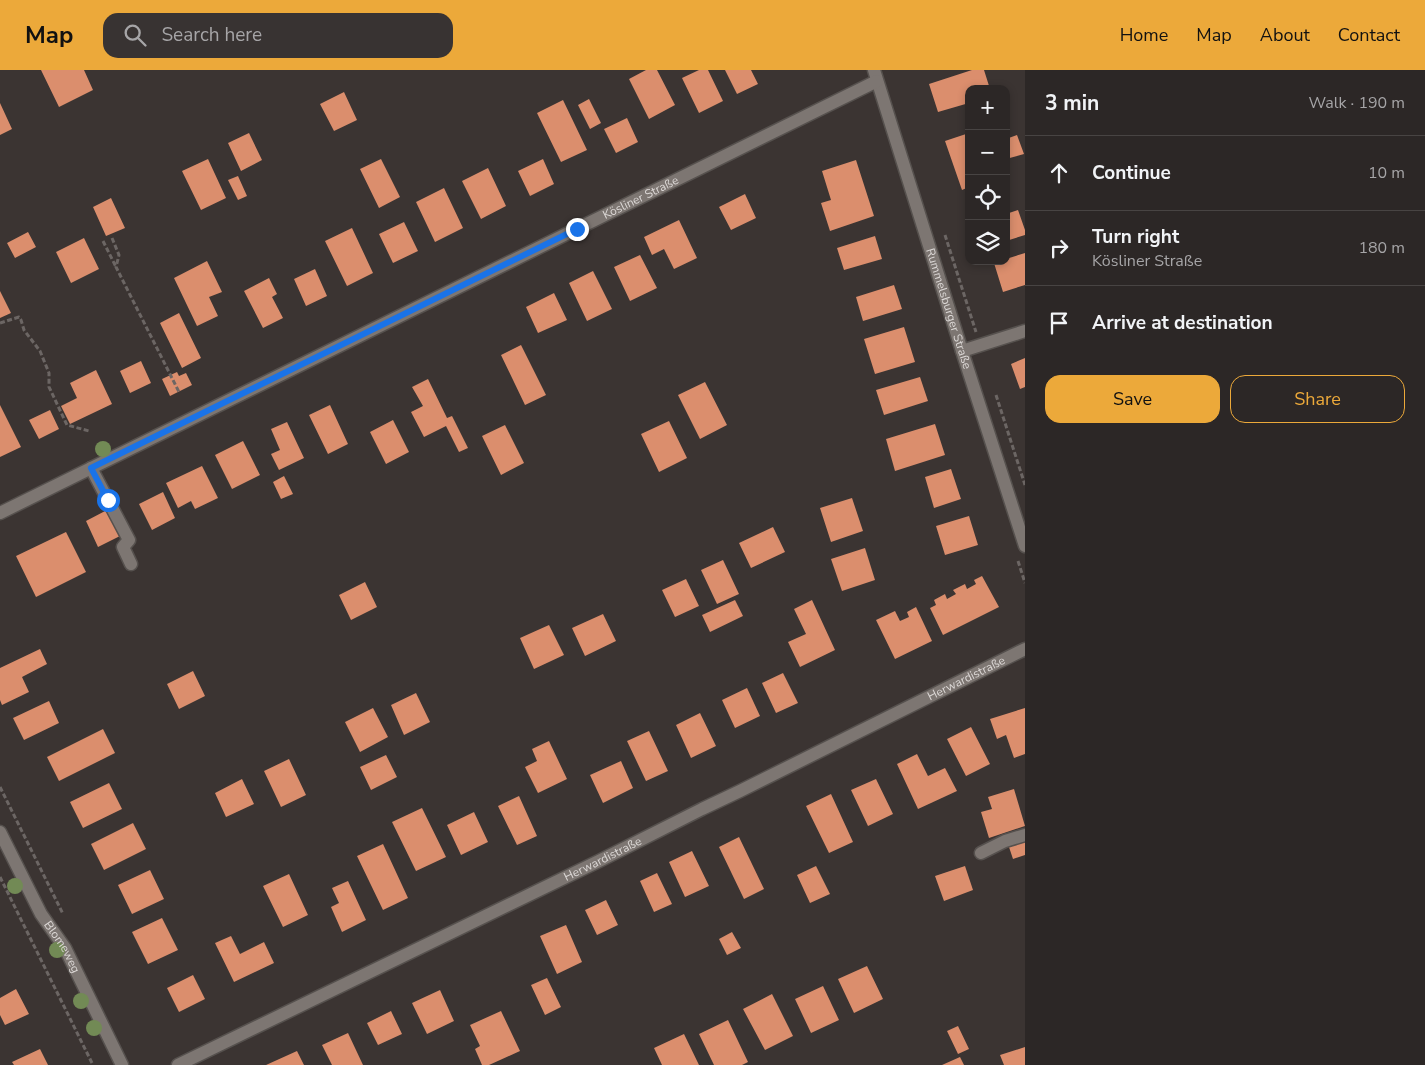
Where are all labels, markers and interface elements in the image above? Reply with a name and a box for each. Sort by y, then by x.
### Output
search box [103,13,453,58]
text: Map [25,19,73,51]
icon: search [121,21,149,49]
text: Search here [161,22,262,48]
text: Home [1120,23,1168,47]
text: Map [1196,23,1232,47]
text: About [1260,23,1310,47]
text: Contact [1338,23,1400,47]
map controls [965,85,1010,265]
button: + [965,85,1010,130]
text: 3 min [1045,89,1099,117]
text: Walk · 190 m [1309,92,1405,114]
button: − [965,130,1010,175]
icon: ahead [1045,159,1073,187]
text: Continue [1092,160,1171,186]
text: 10 m [1368,162,1405,184]
street label: Kösliner Straße [600,172,681,223]
button: locate [965,175,1010,220]
route end [566,218,589,241]
button: layers [965,220,1010,265]
text: Turn right [1092,224,1179,250]
icon: right [1045,234,1073,262]
text: 180 m [1358,237,1405,259]
street label: Rummelsburger Straße [922,246,975,371]
text: Kösliner Straße [1092,250,1202,272]
icon: arrive [1045,309,1073,337]
text: Arrive at destination [1092,310,1273,336]
button: Save [1045,375,1220,423]
button: Share [1230,375,1405,423]
route start [97,489,120,512]
street label: Herwardistraße [925,652,1008,704]
street label: Herwardistraße [561,833,644,885]
street label: Blomeweg [40,918,84,976]

